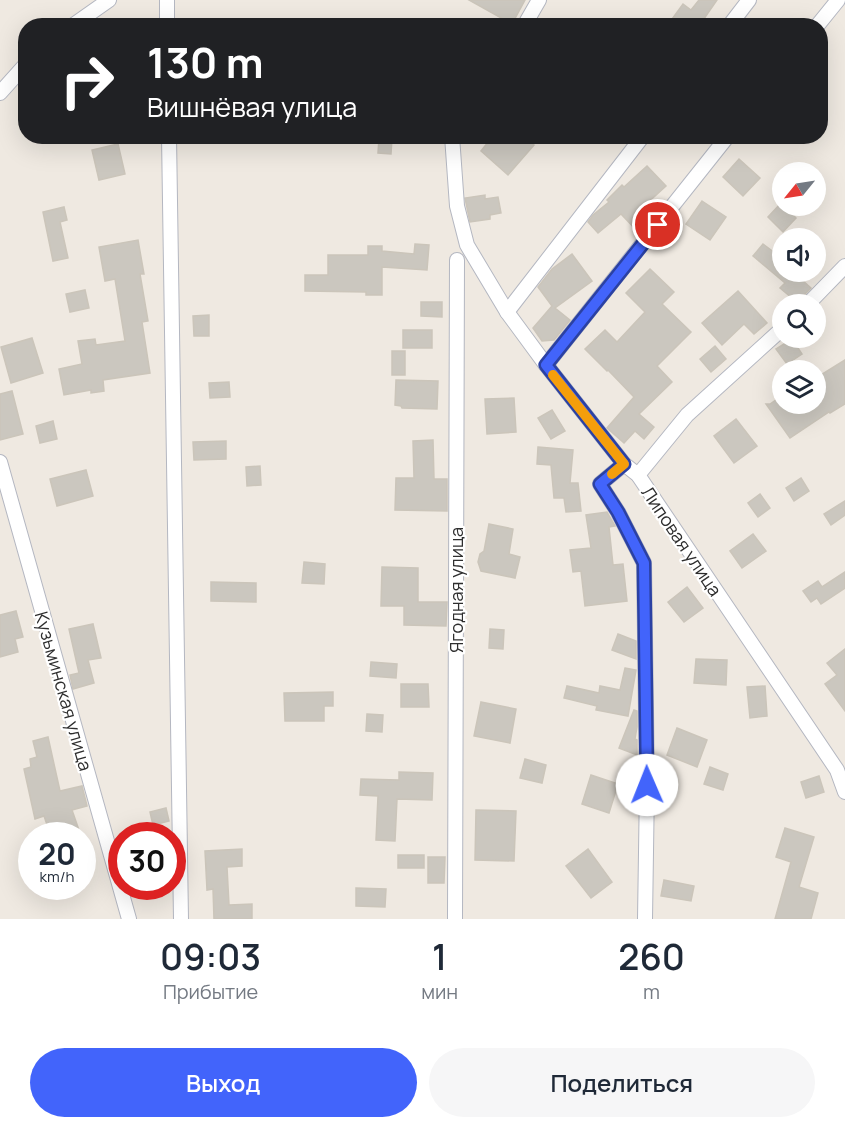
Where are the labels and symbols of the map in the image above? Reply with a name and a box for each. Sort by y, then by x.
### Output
north arrow [772,162,826,216]
pin [632,199,683,250]
street label: Липовая улица [636,481,728,601]
street label: Ягодная улица [444,527,468,653]
street label: Кузьминская улица [30,609,98,773]
position arrow [615,753,679,817]
speed limit sign: 30 [108,822,186,900]

